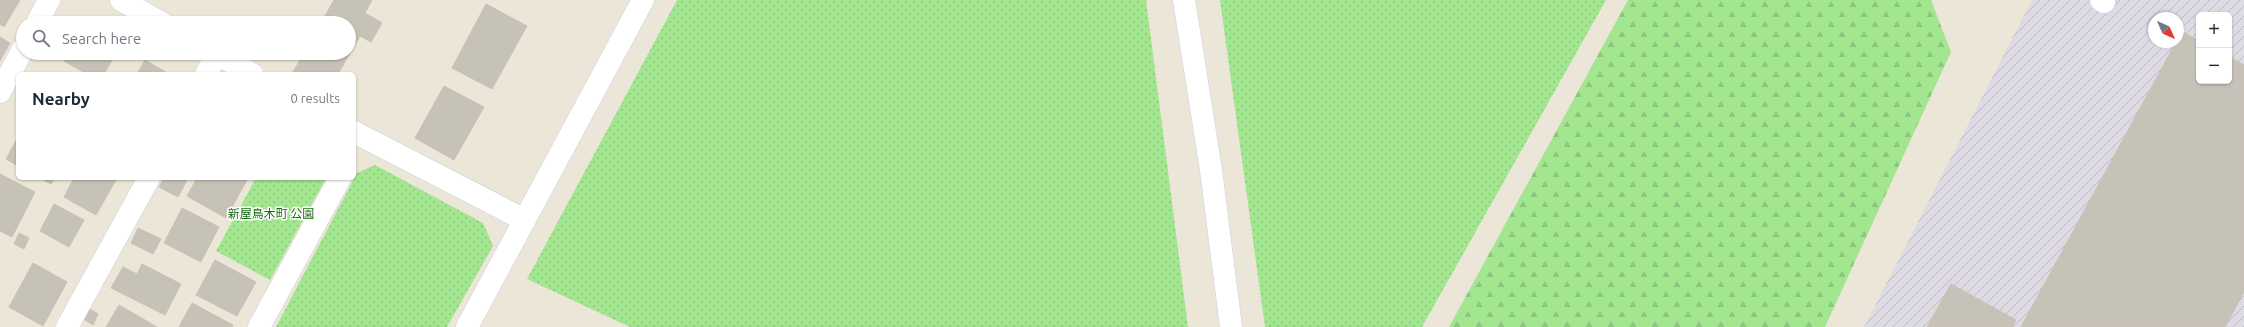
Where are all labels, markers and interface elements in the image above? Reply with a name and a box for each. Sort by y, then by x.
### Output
north arrow [2148,12,2184,48]
map controls [2196,12,2232,84]
button: + [2196,12,2232,48]
search box [16,16,356,60]
icon: search [30,27,52,49]
text: Search here [62,30,141,47]
button: − [2196,48,2232,84]
text: Nearby [32,89,90,108]
text: 0 results [290,91,340,105]
park label: 新屋鳥木町 公園 [228,207,314,220]

